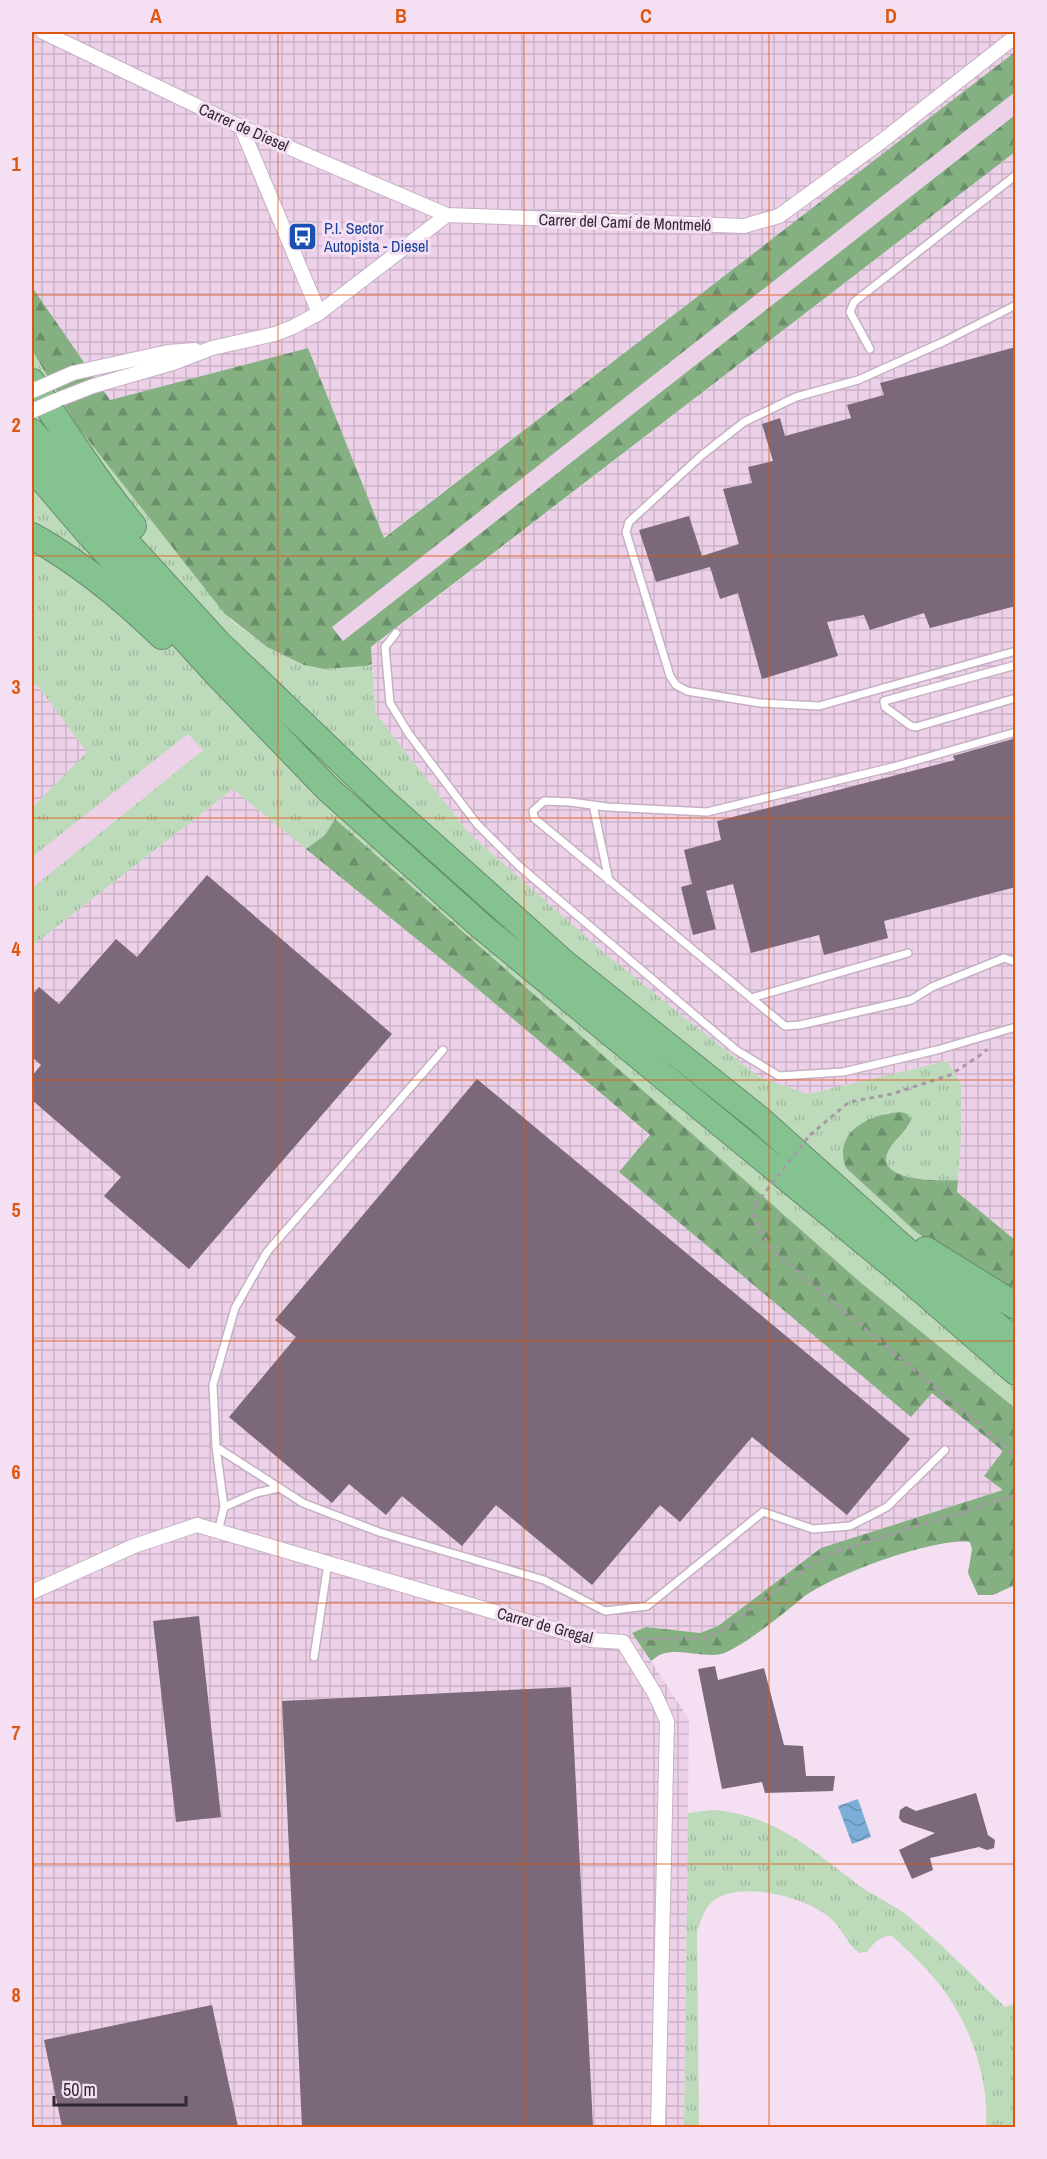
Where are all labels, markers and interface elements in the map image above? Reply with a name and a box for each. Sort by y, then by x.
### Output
text: A [150,2,162,29]
text: B [395,2,407,29]
text: C [640,2,652,29]
text: D [885,2,897,29]
street label: Carrer de Diesel [196,97,293,157]
text: 1 [11,150,21,177]
street label: Carrer del Camí de Montmeló [538,208,712,236]
place label: P.I. Sector Autopista - Diesel [323,217,428,257]
bus stop icon: P.I. Sector Autopista - Diesel [287,221,319,253]
text: 2 [11,411,21,438]
text: 3 [11,673,21,700]
text: 4 [11,935,21,962]
text: 5 [11,1196,21,1223]
text: 6 [11,1458,21,1485]
street label: Carrer de Gregal [495,1602,595,1648]
text: 7 [11,1719,21,1746]
text: 8 [11,1981,21,2008]
scale bar [54,2069,186,2107]
text: 50 m [63,2077,96,2102]

